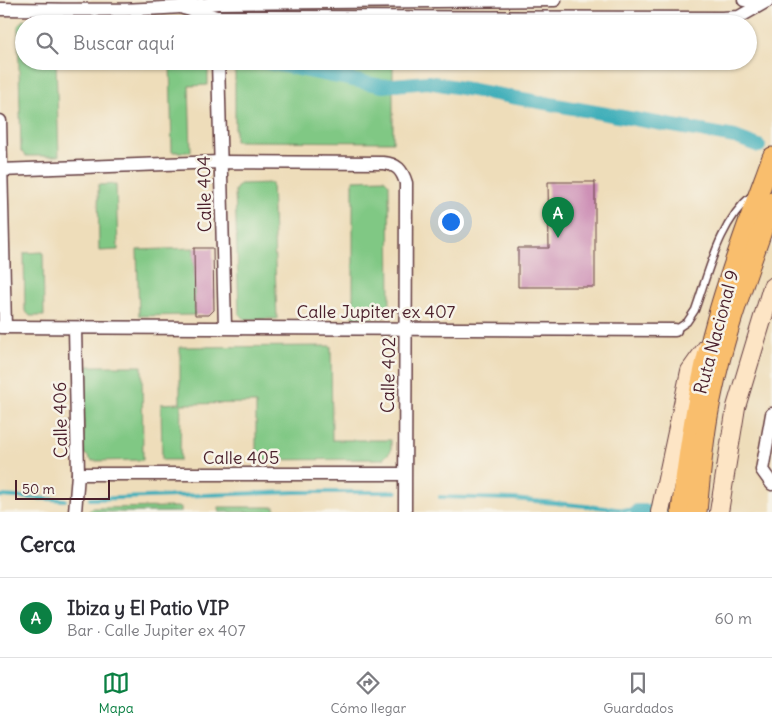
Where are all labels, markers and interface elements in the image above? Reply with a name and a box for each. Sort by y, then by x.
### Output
search box [15,15,757,70]
icon: search [33,29,61,57]
text: Buscar aquí [73,31,174,55]
street label: Calle 404 [192,155,216,233]
pin: A [542,197,574,238]
your location [438,209,464,235]
street label: Ruta Nacional 9 [688,267,744,397]
street label: Calle Jupiter ex 407 [297,300,456,323]
street label: Calle 402 [376,337,400,413]
street label: Calle 406 [48,381,72,459]
street label: Calle 405 [203,446,279,469]
scale bar [15,477,110,500]
text: 50 m [22,480,55,498]
text: Cerca [20,531,75,558]
text: Ibiza y El Patio VIP [67,596,229,620]
text: A [31,608,41,628]
text: 60 m [714,608,752,628]
text: Bar · Calle Jupiter ex 407 [67,620,245,640]
tab: Mapa [98,669,134,717]
tab: Cómo llegar [331,669,406,717]
tab: Guardados [603,669,674,717]

